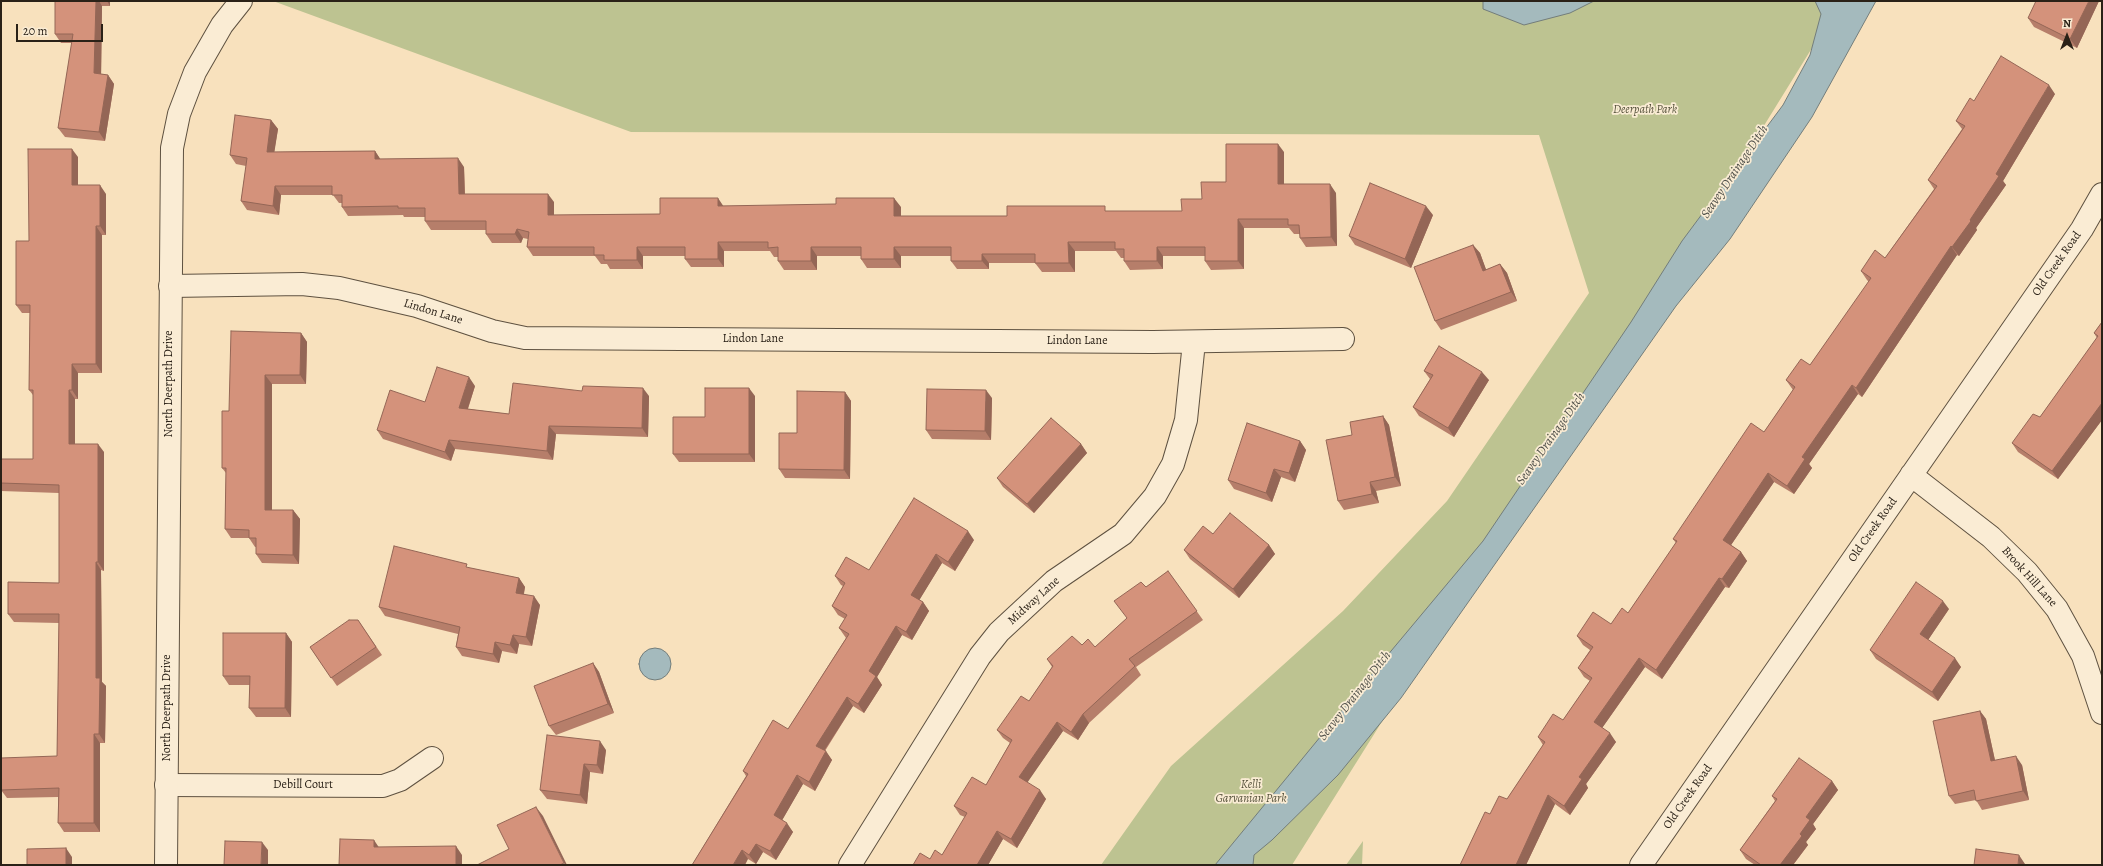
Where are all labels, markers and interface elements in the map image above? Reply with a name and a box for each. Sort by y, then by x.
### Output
scale bar [18,16,105,42]
north arrow [2047,16,2087,56]
text: N [2063,16,2071,31]
text: 20 m [23,23,47,39]
park label: Deerpath Park [1613,103,1677,117]
water label: Seavey Drainage Ditch [1698,122,1772,222]
street label: Old Creek Road [2029,229,2085,299]
street label: Lindon Lane [402,296,464,328]
street label: North Deerpath Drive [162,330,176,438]
street label: Lindon Lane [722,332,784,346]
street label: Lindon Lane [1046,334,1108,348]
water label: Seavey Drainage Ditch [1513,390,1589,488]
street label: Old Creek Road [1845,495,1901,565]
street label: Brook Hill Lane [1998,544,2060,610]
street label: Midway Lane [1005,574,1063,628]
water label: Seavey Drainage Ditch [1315,648,1395,744]
street label: North Deerpath Drive [160,654,174,762]
street label: Old Creek Road [1660,762,1716,832]
street label: Debill Court [273,778,333,792]
park label: Kelli Garvanian Park [1215,778,1287,806]

